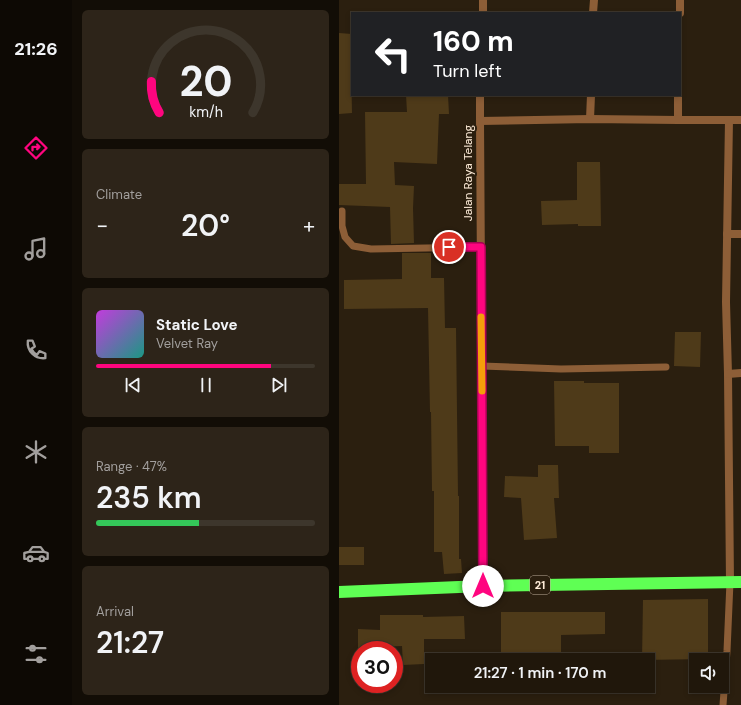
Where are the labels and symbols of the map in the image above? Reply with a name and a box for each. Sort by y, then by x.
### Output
street label: Jalan Raya Telang [460,124,476,221]
pin [432,230,466,264]
position arrow [462,565,504,607]
road number: 21 [530,576,550,594]
speed limit sign: 30 [351,641,403,693]

